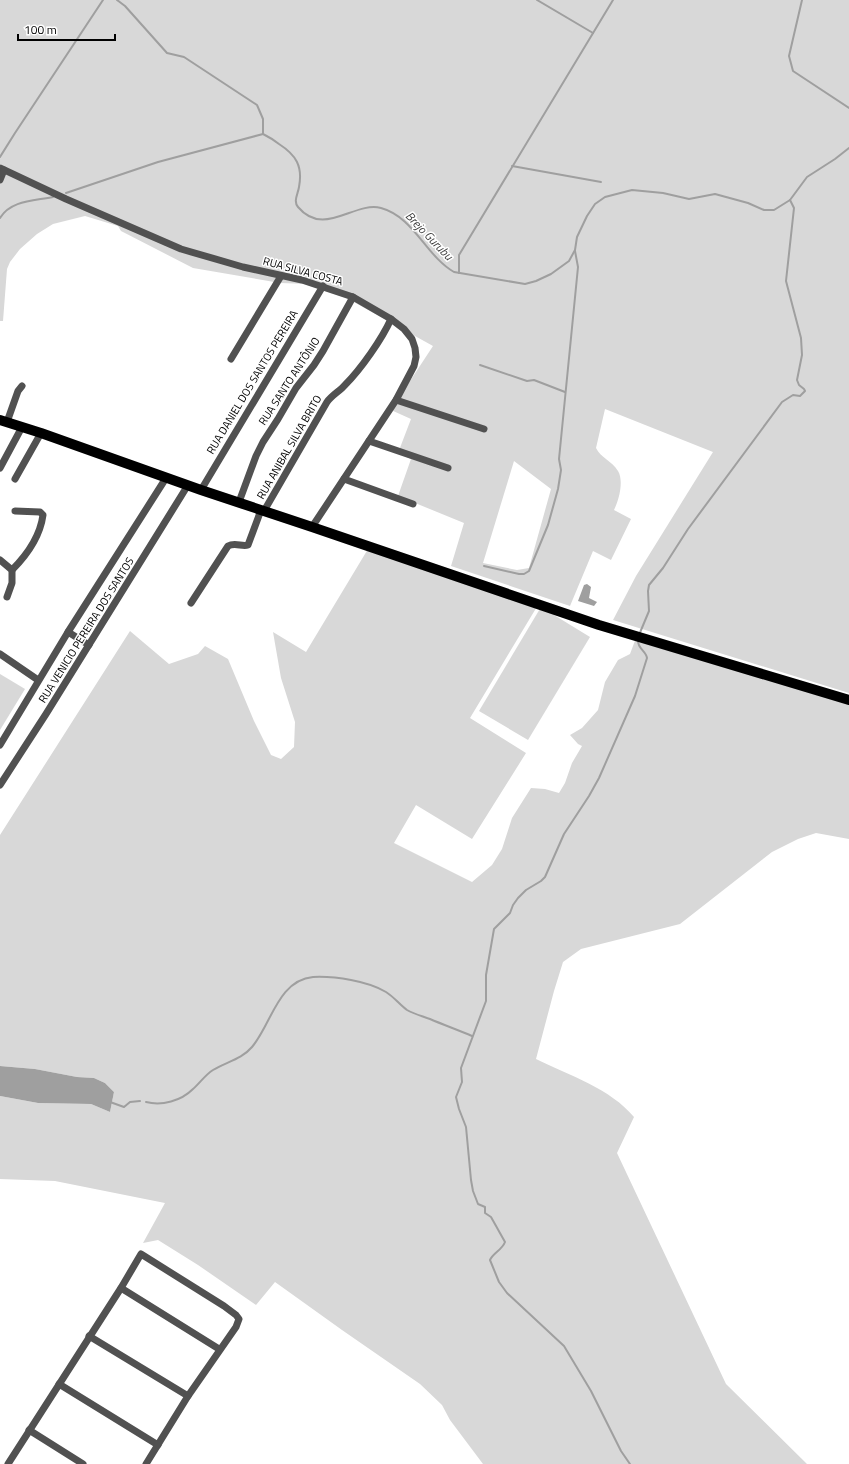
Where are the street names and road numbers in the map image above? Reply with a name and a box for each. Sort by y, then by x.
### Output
street label: RUA SILVA COSTA [261,253,345,289]
street label: RUA DANIEL DOS SANTOS PEREIRA [203,307,302,457]
street label: RUA SANTO ANTÔNIO [254,334,324,428]
street label: RUA ANIBAL SILVA BRITO [253,392,325,502]
street label: RUA VENICIO PEREIRA DOS SANTOS [34,554,138,706]

